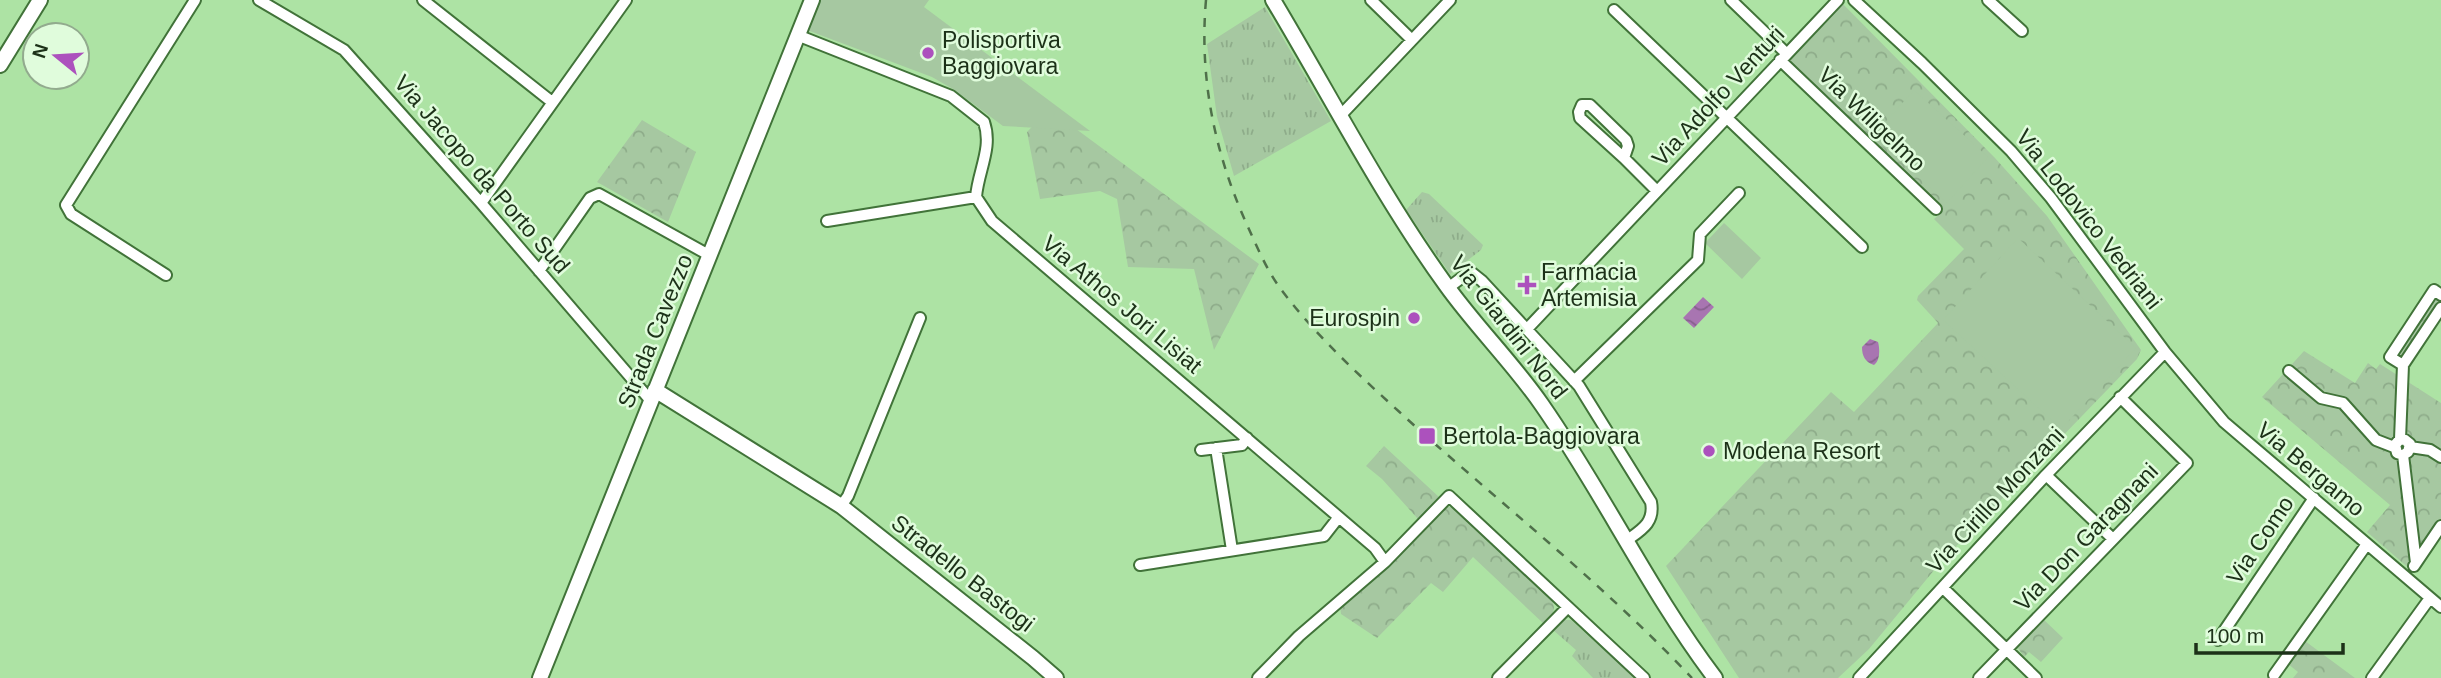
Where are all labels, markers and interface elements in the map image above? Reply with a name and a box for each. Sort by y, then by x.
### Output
north arrow [21,21,91,91]
street label: Via Adolfo Venturi [1647,21,1789,171]
place label: Polisportiva Baggiovara [942,27,1061,79]
text: N [28,41,52,61]
marker: Polisportiva Baggiovara [920,45,936,61]
street label: Via Wiligelmo [1813,61,1931,177]
street label: Via Jacopo da Porto Sud [389,70,575,278]
street label: Via Lodovico Vedriani [2011,124,2167,314]
street label: Via Athos Jori Lisiat [1037,230,1208,379]
street label: Strada Cavezzo [612,250,698,412]
street label: Via Giardini Nord [1445,250,1573,404]
place label: Farmacia Artemisia [1541,259,1637,311]
marker: Farmacia Artemisia [1519,277,1535,293]
place label: Eurospin [1309,305,1400,331]
marker: Eurospin [1406,310,1422,326]
street label: Via Bergamo [2252,416,2370,522]
street label: Via Cirillo Monzani [1921,422,2069,578]
place label: Bertola-Baggiovara [1443,423,1640,449]
marker: Bertola-Baggiovara [1417,426,1437,446]
place label: Modena Resort [1723,438,1881,464]
marker: Modena Resort [1701,443,1717,459]
street label: Via Don Garagnani [2009,458,2163,616]
street label: Via Como [2221,491,2299,589]
street label: Stradello Bastogi [886,509,1040,637]
scale bar [2196,612,2343,656]
text: 100 m [2206,624,2264,647]

